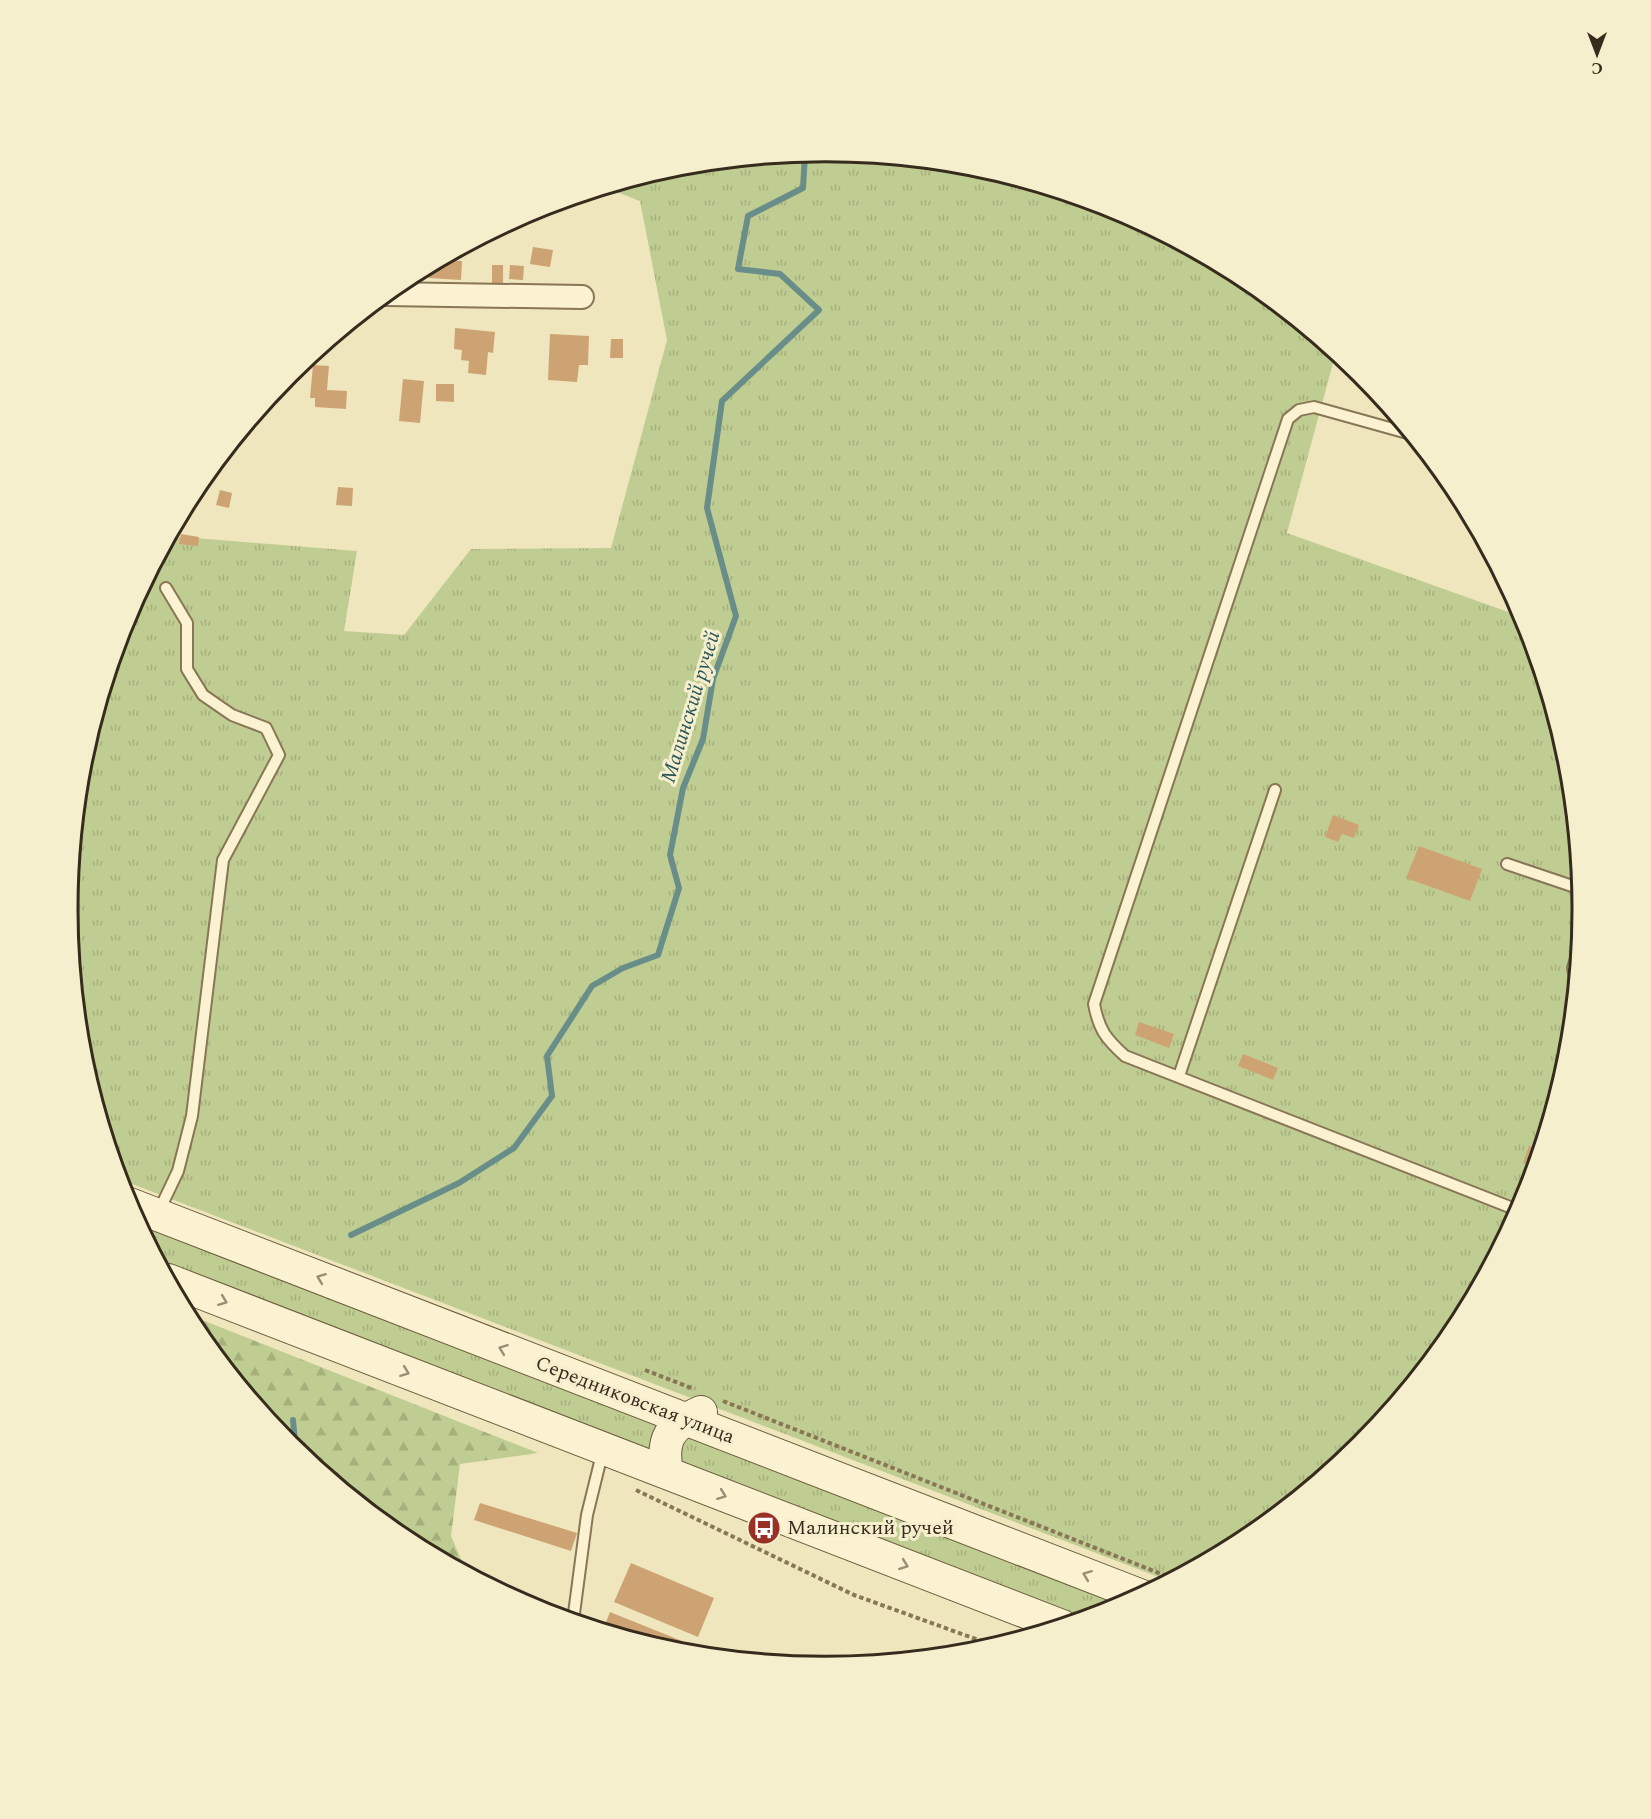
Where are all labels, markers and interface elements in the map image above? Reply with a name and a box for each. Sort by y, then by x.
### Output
north arrow [1567,24,1627,84]
text: С [1591,56,1603,80]
water label: Малинский ручей [653,627,729,787]
one-way arrow [316,1273,327,1286]
one-way arrow [217,1294,228,1307]
one-way arrow [498,1343,509,1356]
street label: Середниковская улица [531,1348,739,1452]
one-way arrow [399,1365,410,1377]
one-way arrow [716,1487,727,1500]
bus stop icon: Малинский ручей [746,1510,782,1546]
place label: Малинский ручей [787,1513,954,1543]
one-way arrow [897,1558,908,1570]
one-way arrow [1083,1569,1093,1582]

